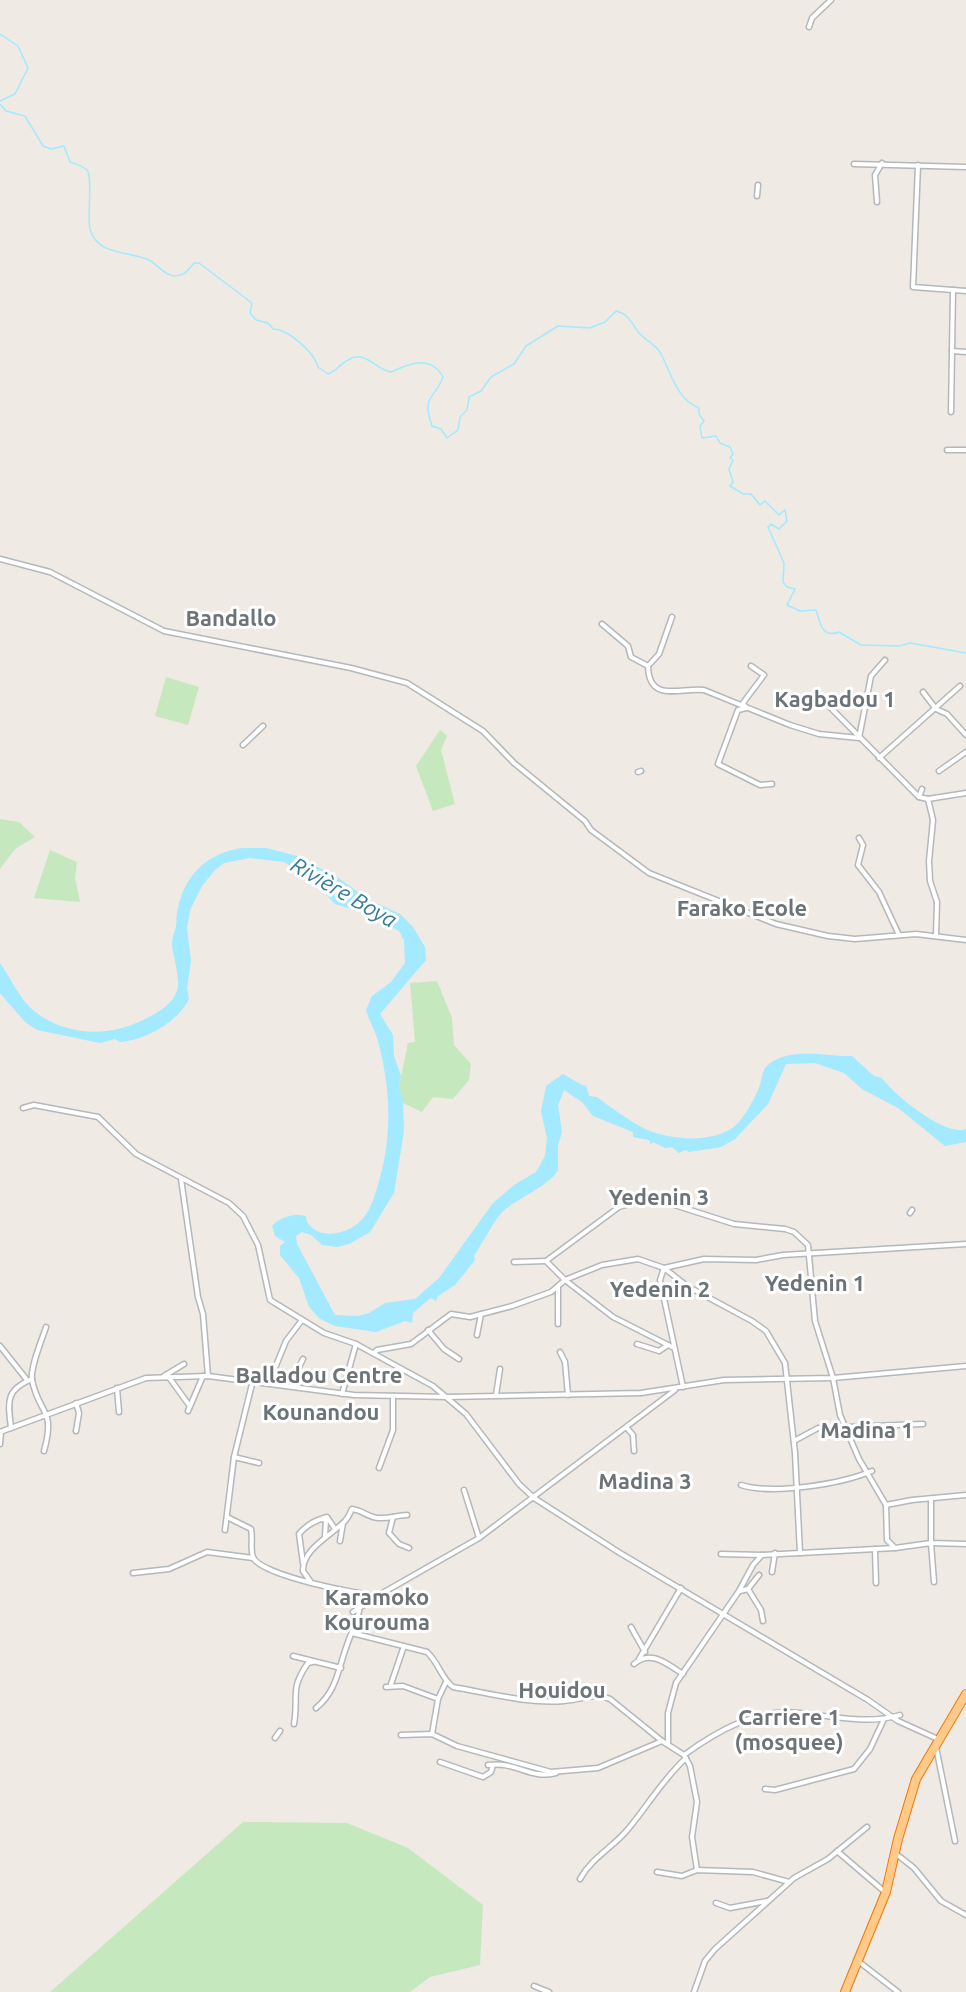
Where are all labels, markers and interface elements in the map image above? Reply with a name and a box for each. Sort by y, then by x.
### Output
district label: Bandallo [185,605,277,630]
district label: Kagbadou 1 [774,686,896,711]
water label: Rivière Boya [287,851,402,932]
district label: Farako Ecole [677,895,807,920]
district label: Yedenin 3 [609,1184,709,1209]
district label: Yedenin 1 [765,1270,865,1295]
district label: Yedenin 2 [610,1276,710,1301]
district label: Balladou Centre [236,1362,403,1387]
district label: Kounandou [263,1399,380,1424]
district label: Madina 1 [820,1417,914,1442]
district label: Madina 3 [598,1468,692,1493]
district label: Karamoko Kourouma [324,1584,430,1634]
district label: Houidou [518,1677,606,1702]
district label: Carriere 1 (mosquee) [734,1704,844,1755]

